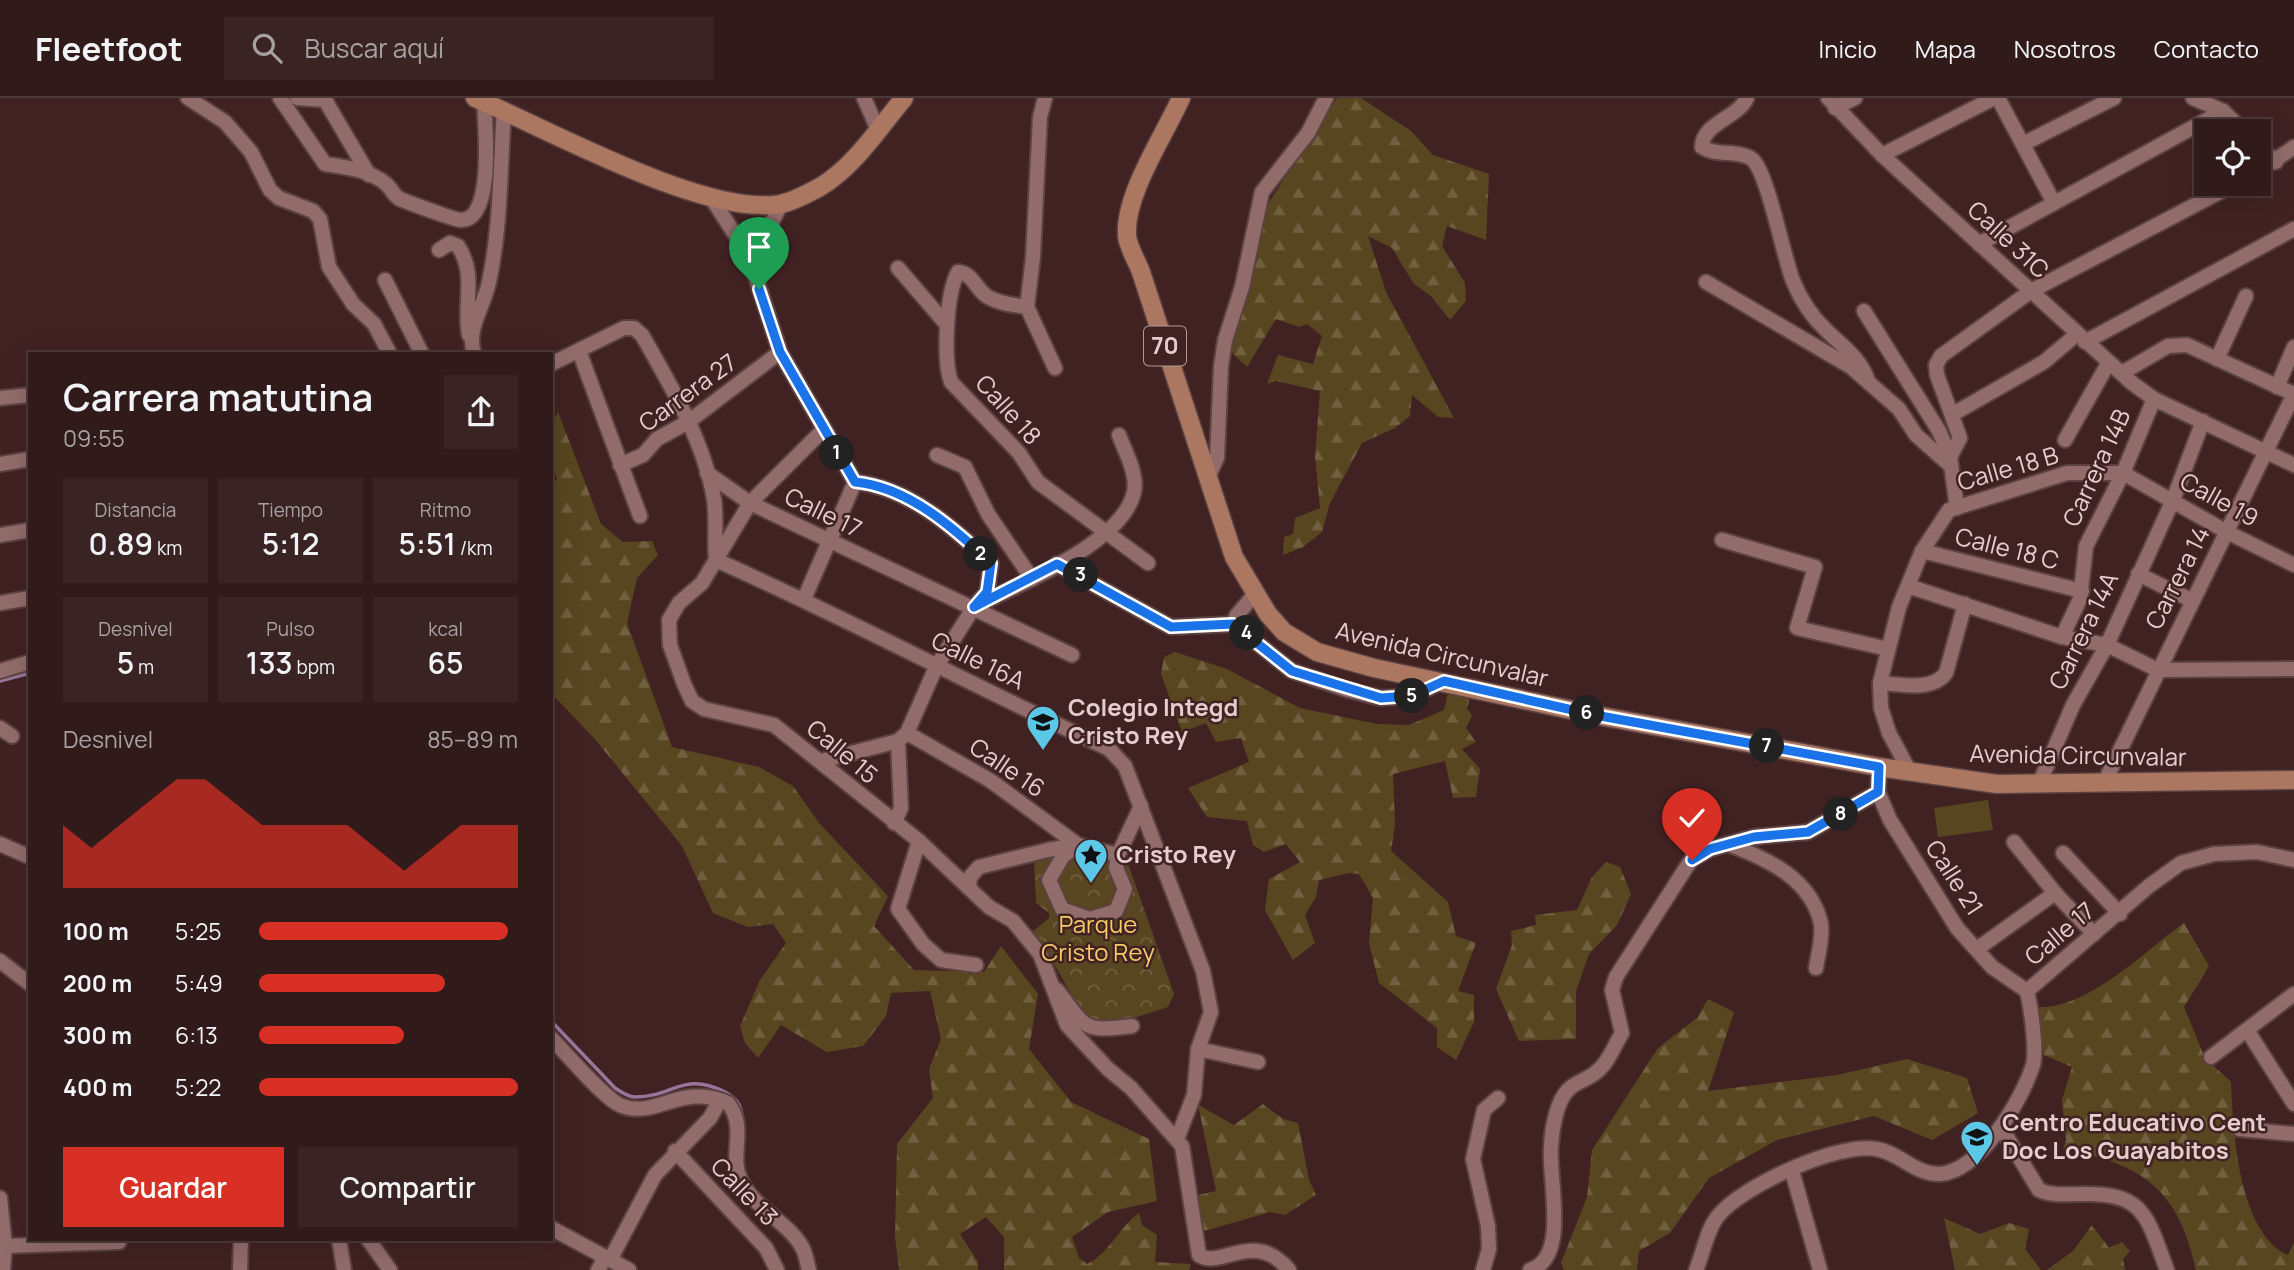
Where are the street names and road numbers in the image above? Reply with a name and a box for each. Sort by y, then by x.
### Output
street label: Calle 31C [1961,193,2057,285]
road number: 70 [1144,327,1186,366]
street label: Carrera 27 [631,345,743,439]
street label: Calle 18 [969,367,1049,451]
street label: Carrera 14B [2054,403,2137,531]
street label: Calle 18 B [1953,437,2062,498]
street label: Calle 19 [2175,464,2265,534]
street label: Calle 17 [780,479,868,544]
street label: Calle 18 C [1952,519,2063,576]
street label: Carrera 14 [2137,520,2217,634]
street label: Carrera 14A [2040,566,2125,695]
street label: Avenida Circunvalar [1333,613,1552,694]
street label: Calle 16A [926,623,1031,696]
street label: Calle 15 [800,711,886,790]
street label: Calle 16 [963,729,1052,804]
street label: Avenida Circunvalar [1969,736,2187,773]
street label: Calle 21 [1919,833,1992,921]
street label: Calle 17 [2017,894,2101,972]
street label: Calle 13 [704,1150,786,1232]

